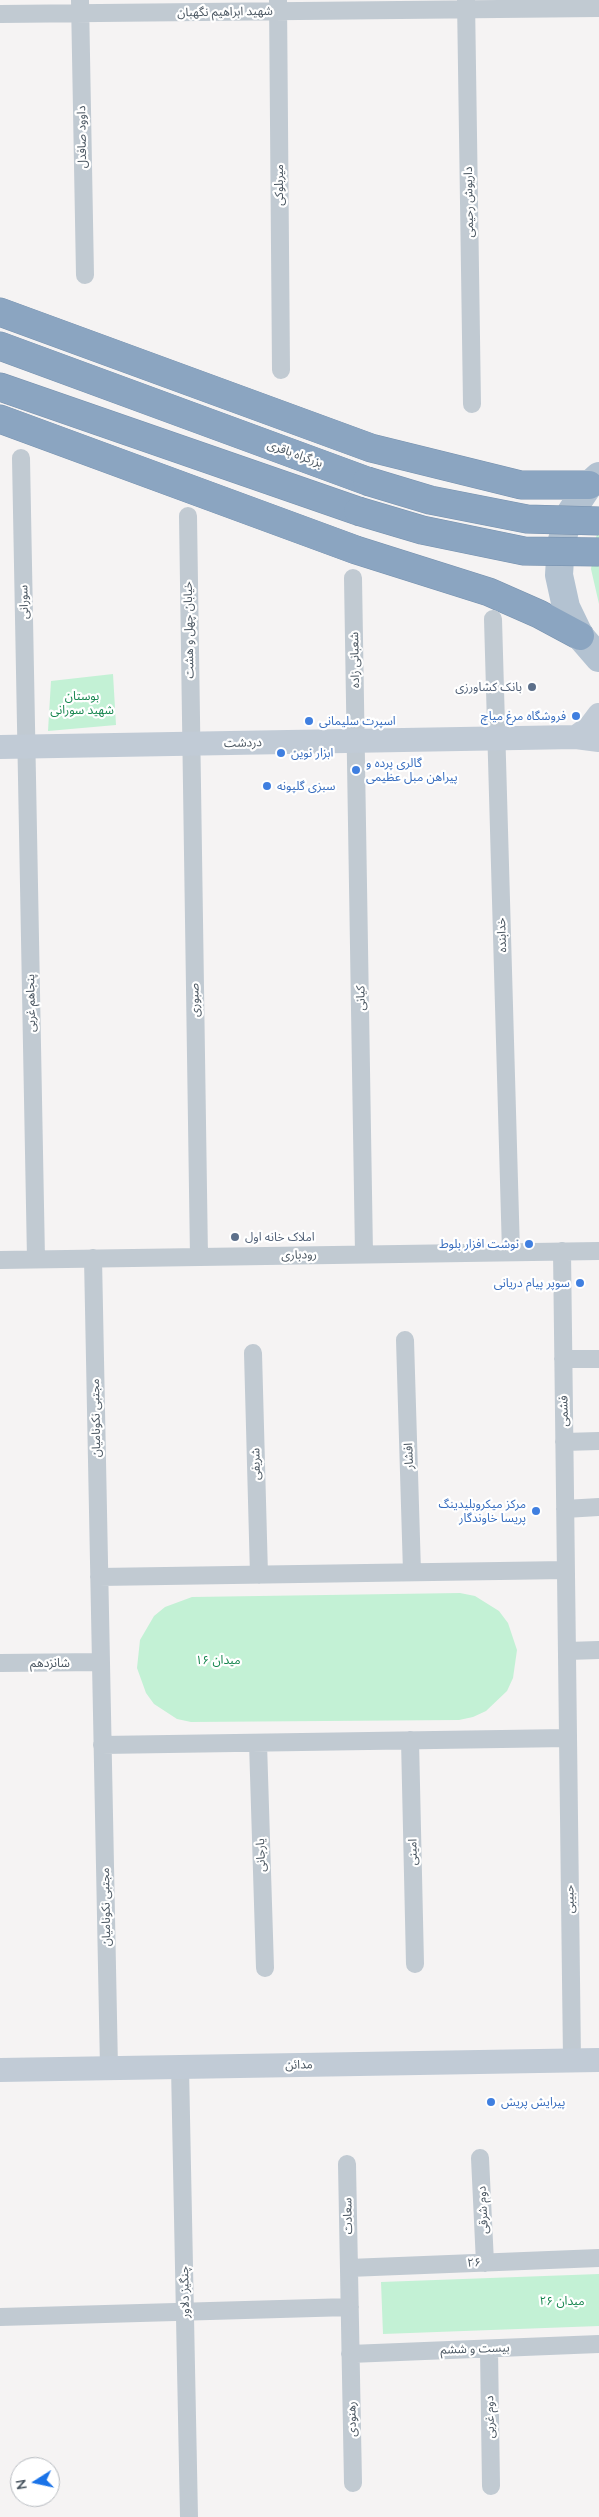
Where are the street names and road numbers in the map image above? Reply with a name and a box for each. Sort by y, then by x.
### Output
street label: شهید ابراهیم نگهبان [177,4,273,20]
street label: داوود صافدل [74,106,90,168]
street label: میربلوکی [272,164,286,206]
street label: داریوش رحیمی [461,166,477,238]
street label: بزرگراه باقری [265,437,325,471]
street label: خیابان چهل و هشت [181,581,197,679]
street label: سورانی [17,585,31,619]
street label: شعبانی زاده [347,632,363,688]
street label: دردشت [224,735,262,751]
street label: خدابنده [494,917,510,953]
street label: پنجاهم غربی [23,974,39,1032]
street label: صبوری [188,983,202,1017]
street label: کیانی [354,985,368,1011]
street label: رودباری [281,1247,317,1263]
street label: مجتبی نکونامیان [88,1378,104,1458]
street label: فشمی [557,1395,571,1427]
street label: افشار [401,1443,417,1469]
street label: شریفی [249,1448,263,1480]
street label: شانزدهم [30,1656,70,1670]
street label: یارجانی [253,1838,269,1872]
street label: امینی [406,1839,420,1865]
street label: مجتبی نکونامیان [98,1867,114,1947]
street label: حبیبی [563,1885,577,1913]
street label: مدائن [285,2058,313,2072]
street label: دوم شرقی [475,2186,491,2234]
street label: سعادت [340,2197,356,2235]
street label: ۲۶ [467,2256,481,2270]
street label: چنگیز دلاور [177,2266,193,2318]
street label: بیست و ششم [440,2341,510,2357]
street label: دوم غربی [482,2396,498,2438]
street label: رهنودی [344,2401,360,2437]

